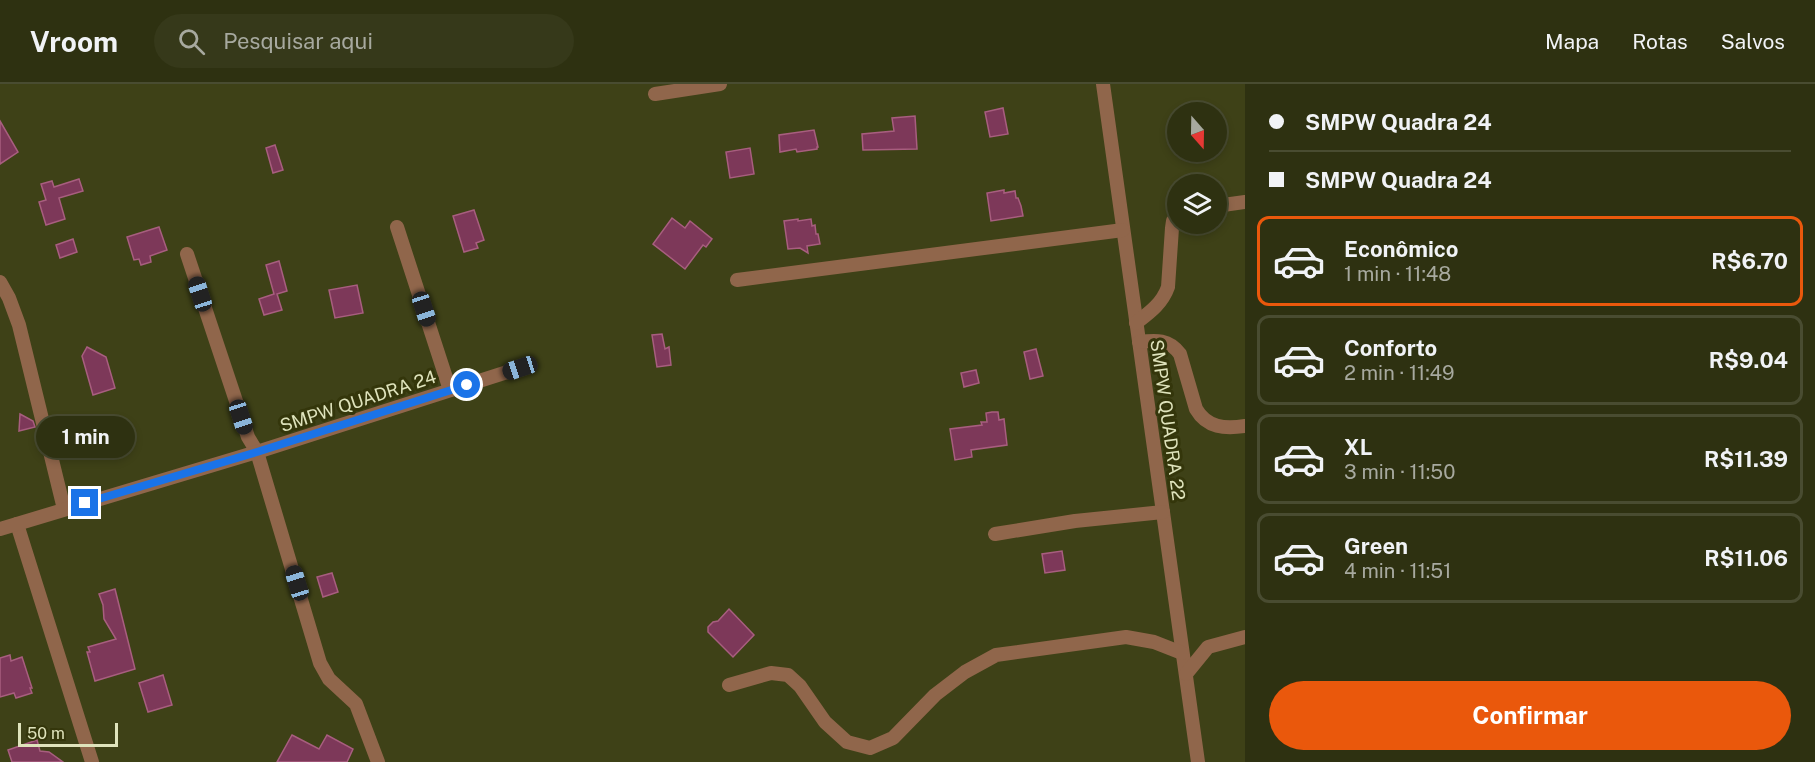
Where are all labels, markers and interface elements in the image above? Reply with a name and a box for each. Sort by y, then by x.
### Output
search box [154,14,574,68]
text: Vroom [30,25,118,58]
icon: search [175,25,208,58]
text: Pesquisar aqui [223,28,373,54]
text: Mapa [1545,29,1599,54]
text: Rotas [1632,29,1688,54]
text: Salvos [1721,29,1785,54]
north arrow [1167,102,1227,162]
map controls [1167,102,1227,234]
text: SMPW Quadra 24 [1305,109,1492,135]
text: SMPW Quadra 24 [1305,167,1492,193]
button: layers [1167,174,1227,234]
icon: car [1272,234,1326,288]
text: Econômico [1344,236,1459,262]
text: R$6.70 [1711,248,1788,274]
text: 1 min · 11:48 [1344,262,1451,286]
car [186,274,214,314]
car [410,289,438,329]
icon: car [1272,333,1326,387]
text: Conforto [1344,335,1437,361]
street label: SMPW QUADRA 22 [1146,338,1190,502]
text: R$9.04 [1709,347,1788,373]
car [500,354,540,382]
text: 2 min · 11:49 [1344,361,1455,385]
street label: SMPW QUADRA 24 [277,366,439,436]
route start [453,371,480,398]
car [227,397,255,437]
callout: 1 min [36,416,134,458]
text: 1 min [61,425,110,449]
icon: car [1272,432,1326,486]
text: XL [1344,434,1372,460]
text: R$11.39 [1704,446,1788,472]
text: 3 min · 11:50 [1344,460,1455,484]
route end [71,489,98,516]
icon: car [1272,531,1326,585]
text: Green [1344,533,1408,559]
text: R$11.06 [1704,545,1788,571]
text: 4 min · 11:51 [1344,559,1451,583]
car [283,563,311,603]
button: Confirmar [1269,681,1791,750]
scale bar [18,720,118,748]
text: 50 m [27,724,65,743]

